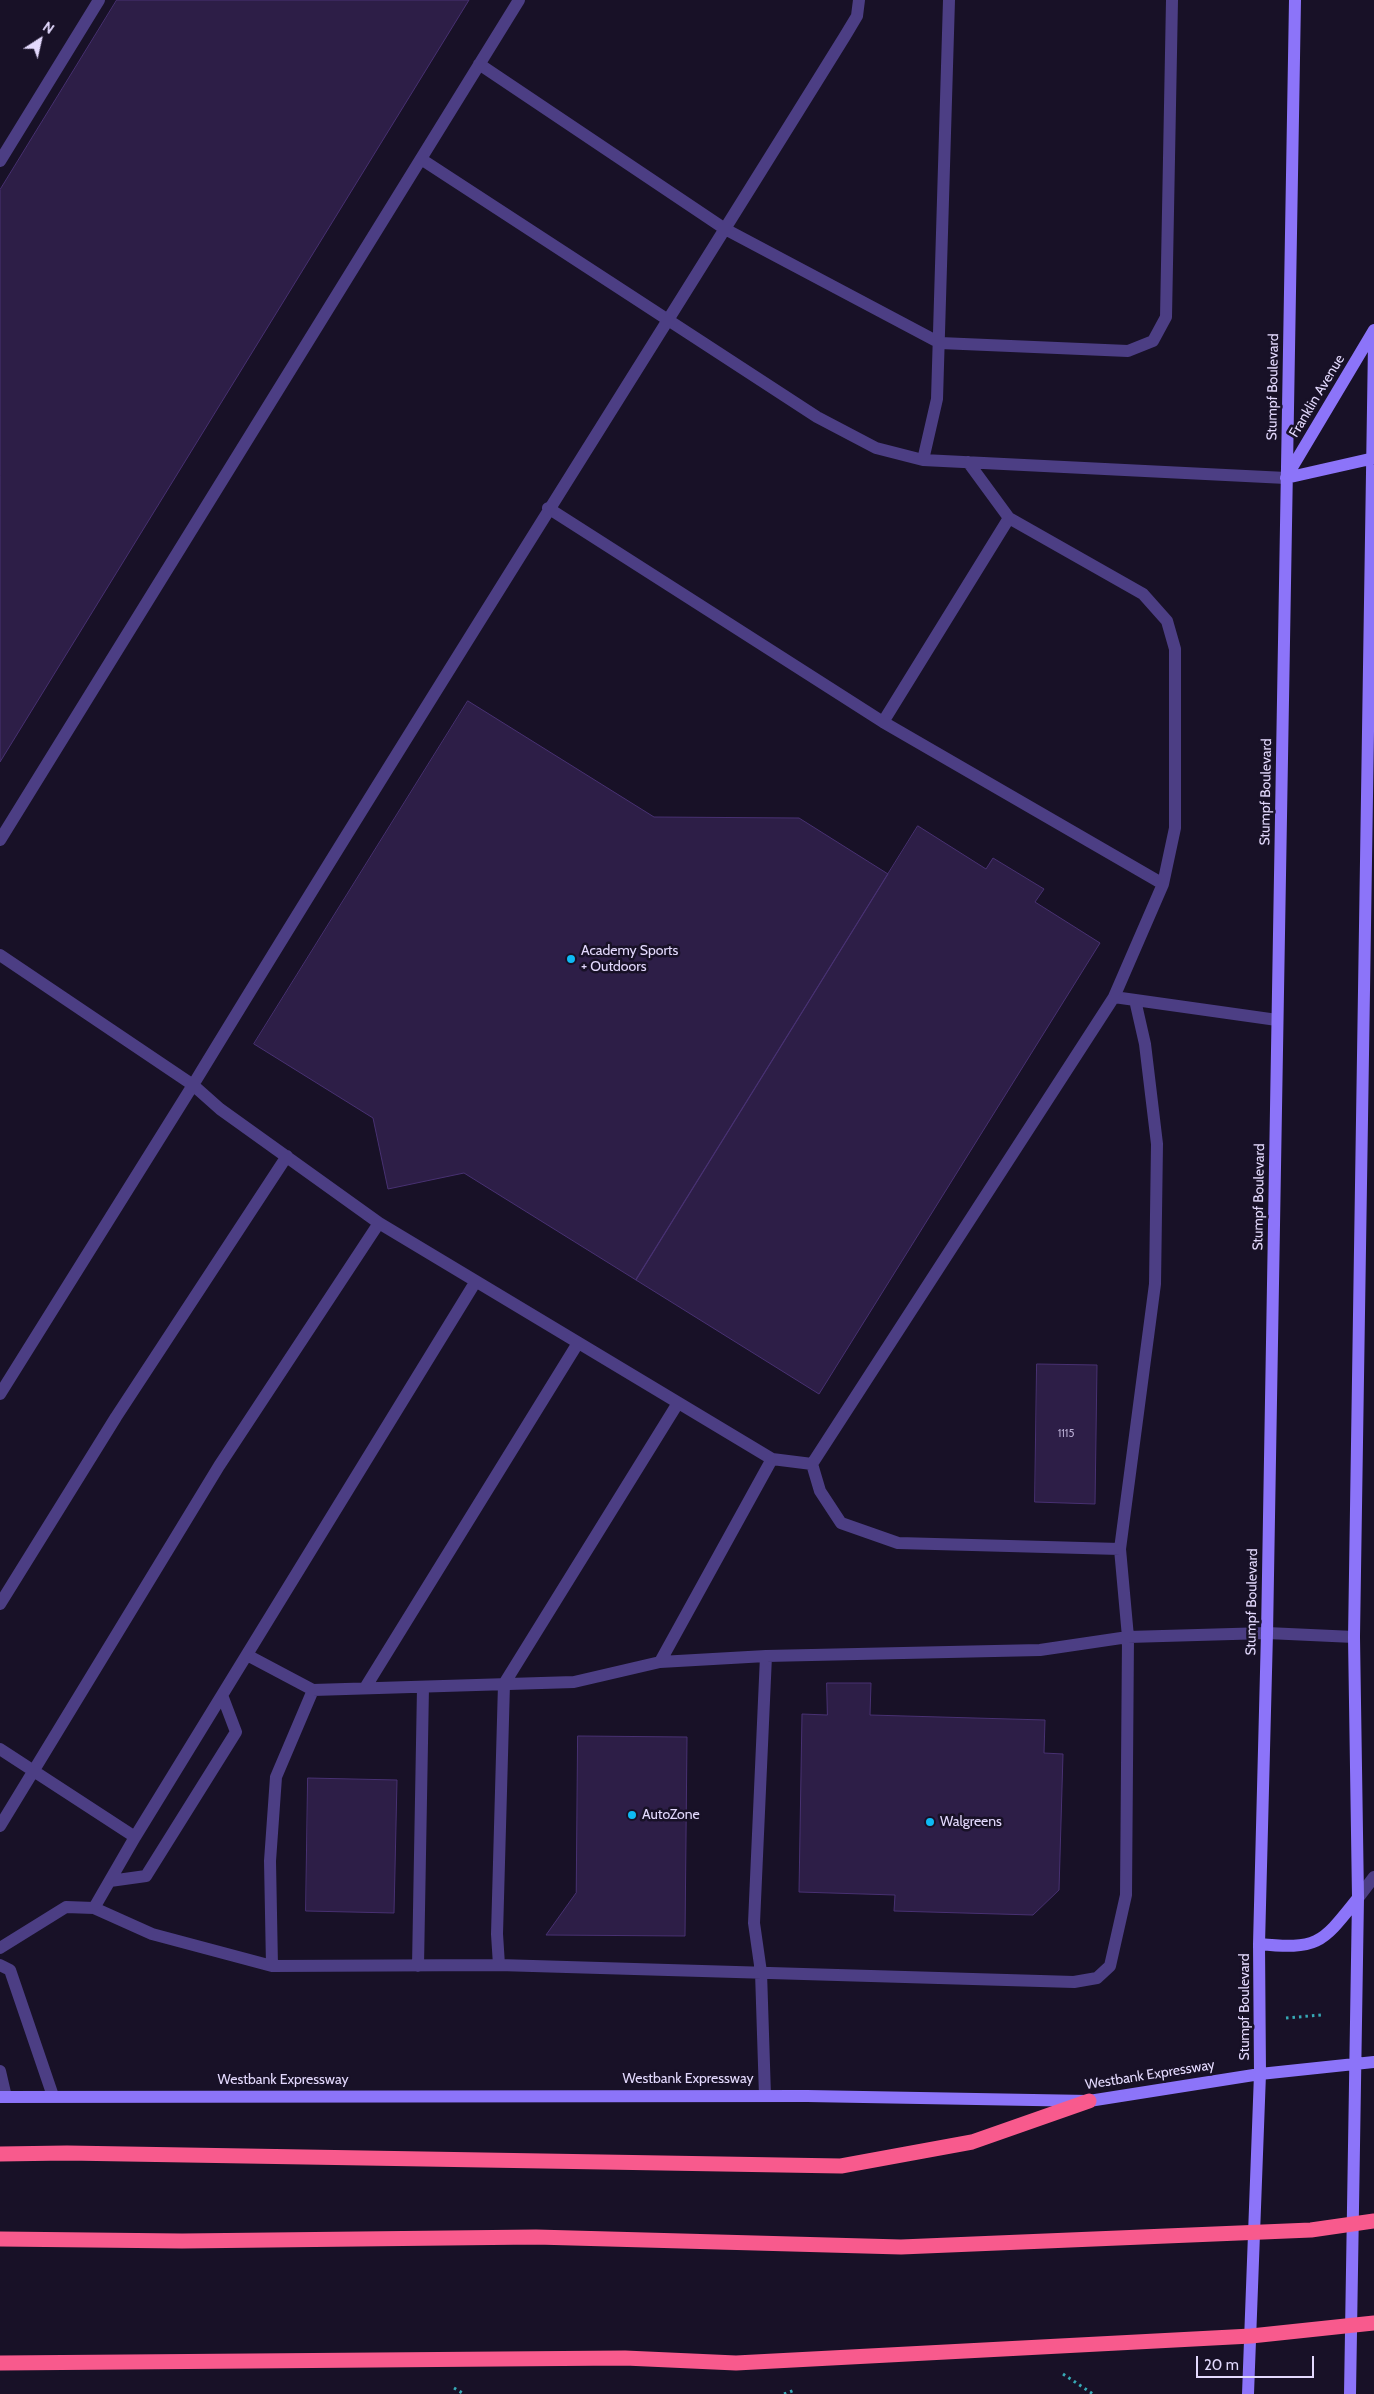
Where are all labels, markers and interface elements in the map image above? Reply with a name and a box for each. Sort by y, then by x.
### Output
north arrow [15,15,65,65]
text: N [39,17,58,38]
street label: Stumpf Boulevard [1264,333,1282,441]
street label: Franklin Avenue [1286,352,1348,440]
street label: Stumpf Boulevard [1257,738,1275,846]
place label: Academy Sports + Outdoors [581,943,678,976]
marker: Academy Sports + Outdoors [565,953,577,965]
street label: Stumpf Boulevard [1250,1143,1268,1251]
house number: 1115 [1058,1427,1074,1441]
street label: Stumpf Boulevard [1243,1548,1261,1656]
place label: AutoZone [642,1807,700,1823]
marker: AutoZone [626,1809,638,1821]
place label: Walgreens [940,1814,1002,1830]
marker: Walgreens [924,1816,936,1828]
street label: Stumpf Boulevard [1237,1953,1253,2061]
street label: Westbank Expressway [1084,2056,1216,2094]
street label: Westbank Expressway [623,2071,753,2087]
street label: Westbank Expressway [218,2072,348,2088]
scale bar [1199,2346,1316,2378]
text: 20 m [1204,2356,1239,2374]

